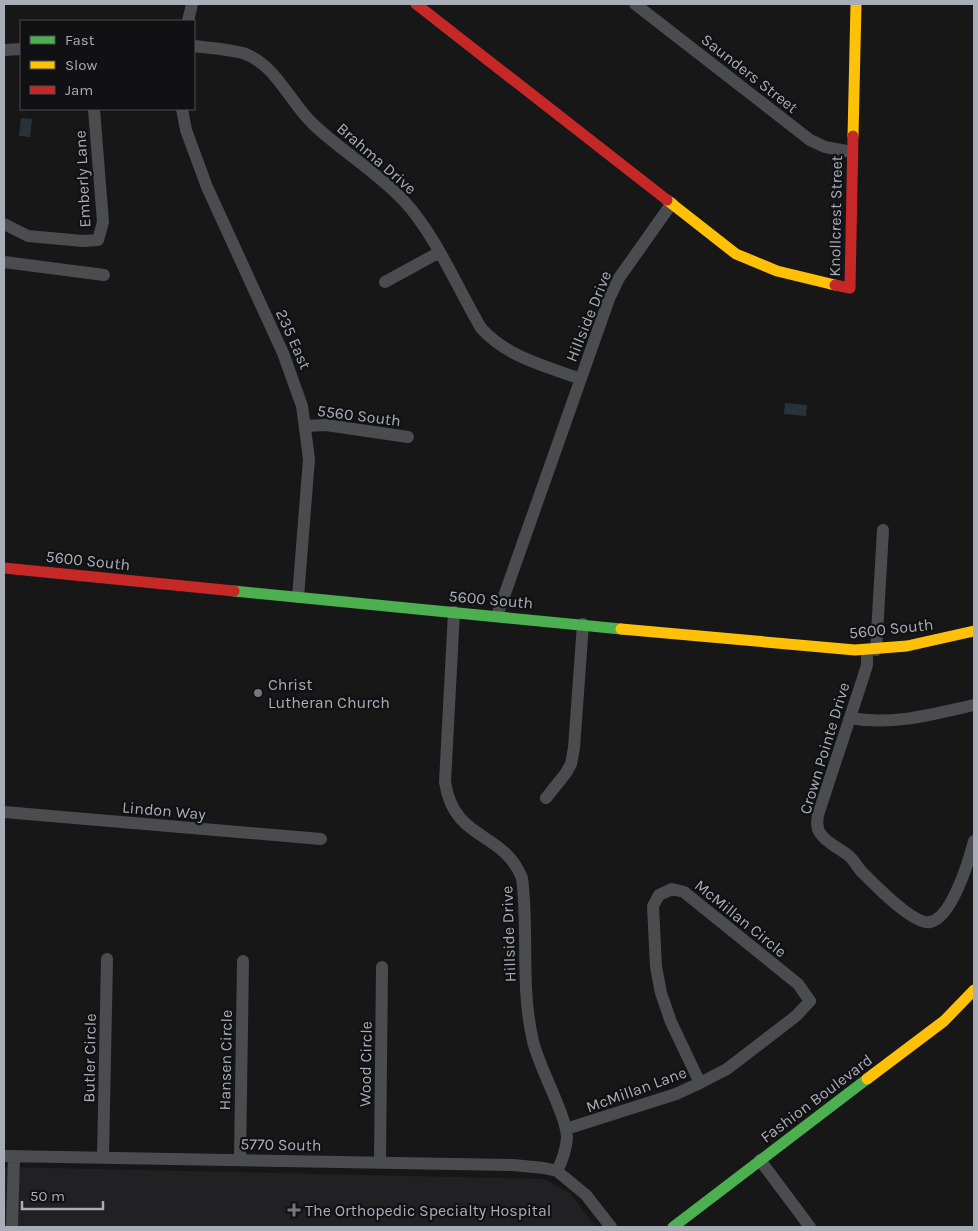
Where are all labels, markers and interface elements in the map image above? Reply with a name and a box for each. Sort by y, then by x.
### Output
legend [20,20,195,110]
street label: Saunders Street [698,30,802,117]
text: Fast [65,31,95,49]
text: Slow [65,56,97,74]
text: Jam [65,81,93,99]
street label: Brahma Drive [333,119,420,198]
street label: Emberly Lane [70,130,95,228]
street label: Knollcrest Street [825,155,846,277]
street label: Hillside Drive [562,268,615,364]
street label: 235 East [272,306,315,372]
street label: 5560 South [316,401,402,430]
street label: 5600 South [45,547,131,574]
street label: 5600 South [448,586,534,613]
street label: 5600 South [848,615,934,642]
place label: Christ Lutheran Church [268,675,390,712]
street label: Crown Pointe Drive [795,680,854,816]
marker: Christ Lutheran Church [252,687,264,699]
street label: Lindon Way [121,797,207,824]
street label: McMillan Circle [691,876,790,961]
street label: Hillside Drive [497,885,520,983]
street label: Hansen Circle [215,1010,236,1110]
street label: Butler Circle [79,1013,100,1103]
street label: Wood Circle [355,1021,376,1107]
street label: Fashion Boulevard [757,1050,876,1147]
street label: McMillan Lane [583,1062,689,1116]
street label: 5770 South [240,1134,322,1155]
scale bar [22,1178,104,1210]
text: 50 m [30,1187,65,1205]
place label: The Orthopedic Specialty Hospital [305,1201,551,1220]
marker: The Orthopedic Specialty Hospital [287,1203,301,1217]

